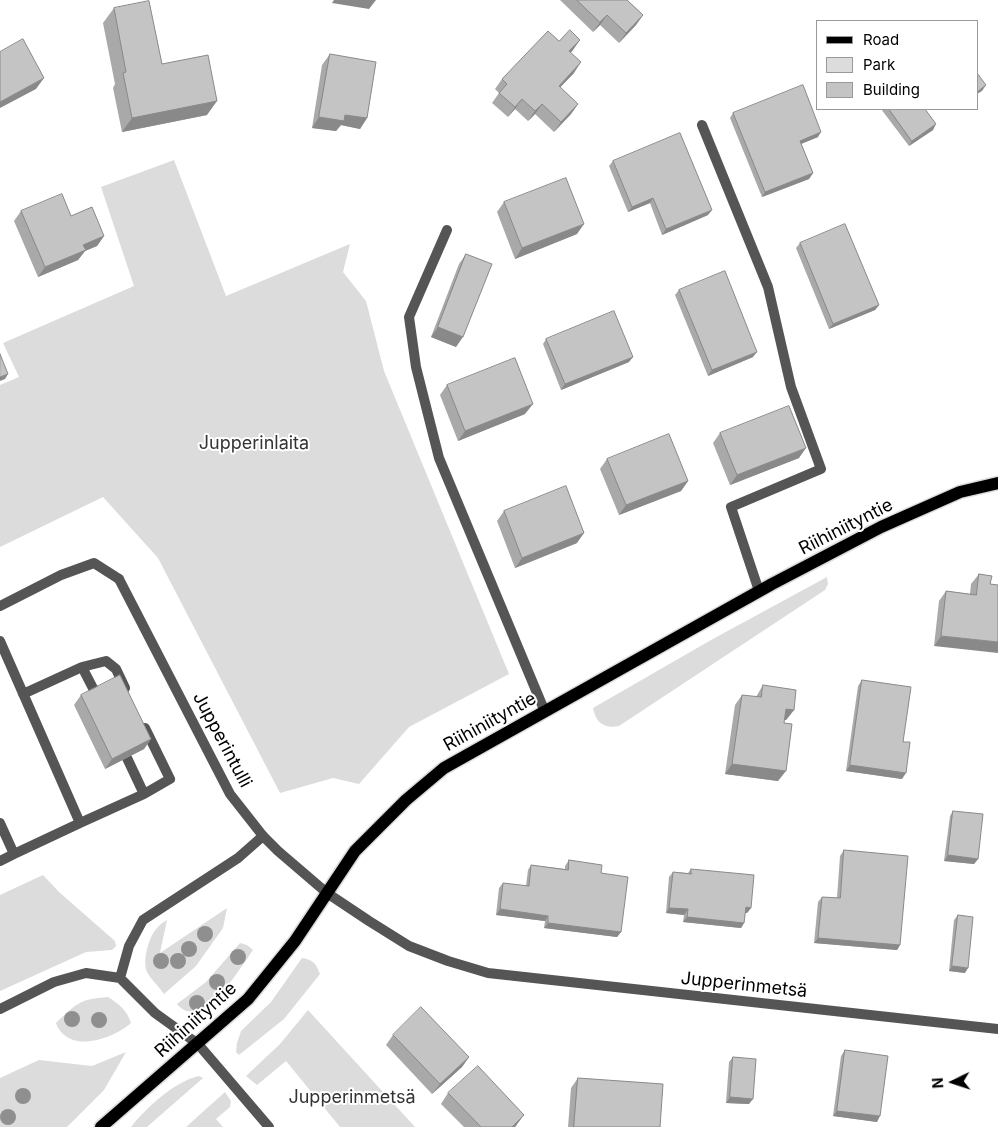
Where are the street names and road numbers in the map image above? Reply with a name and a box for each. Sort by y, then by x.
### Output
street label: Riihiniityntie [795,494,897,560]
street label: Riihiniityntie [440,688,540,756]
street label: Jupperintulli [188,689,256,791]
street label: Jupperinmetsä [680,968,808,1002]
street label: Riihiniityntie [151,978,241,1062]

